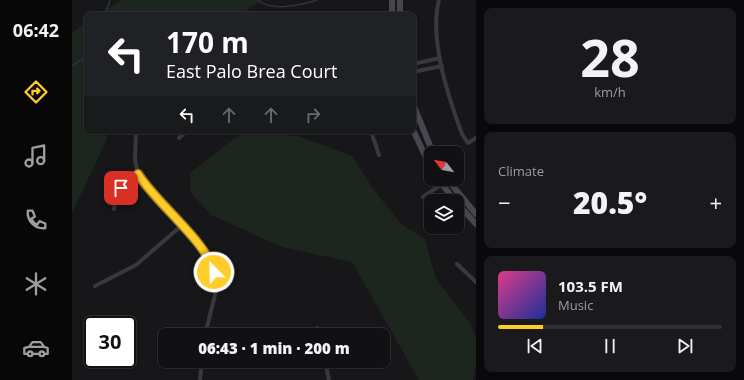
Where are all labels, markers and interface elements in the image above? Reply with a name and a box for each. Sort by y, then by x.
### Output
text: 06:42 [13,18,59,42]
text: 28 [580,21,640,92]
text: 170 m [166,23,249,61]
icon: left [100,28,152,80]
text: East Palo Brea Court [166,59,337,83]
icon: directions [22,78,50,106]
text: km/h [594,83,626,101]
icon: left [176,104,198,126]
icon: ahead [218,104,240,126]
icon: ahead [260,104,282,126]
icon: right [302,104,324,126]
icon: music [22,142,50,170]
north arrow [424,146,464,186]
map controls [424,146,464,234]
text: Climate [498,162,544,180]
pin [104,171,138,205]
icon: arrive [110,177,132,199]
text: 20.5° [573,182,647,223]
text: − [498,187,511,217]
text: + [709,187,722,217]
button: layers [424,194,464,234]
icon: phone [22,206,50,234]
position arrow [193,251,235,293]
icon: climate [22,270,50,298]
text: 103.5 FM [558,276,623,296]
text: Music [558,296,593,314]
speed limit sign: 30 [84,316,136,368]
icon: car [22,334,50,362]
icon: previous [524,335,546,357]
icon: pause [599,335,621,357]
icon: next [674,335,696,357]
text: 06:43 · 1 min · 200 m [198,338,350,358]

